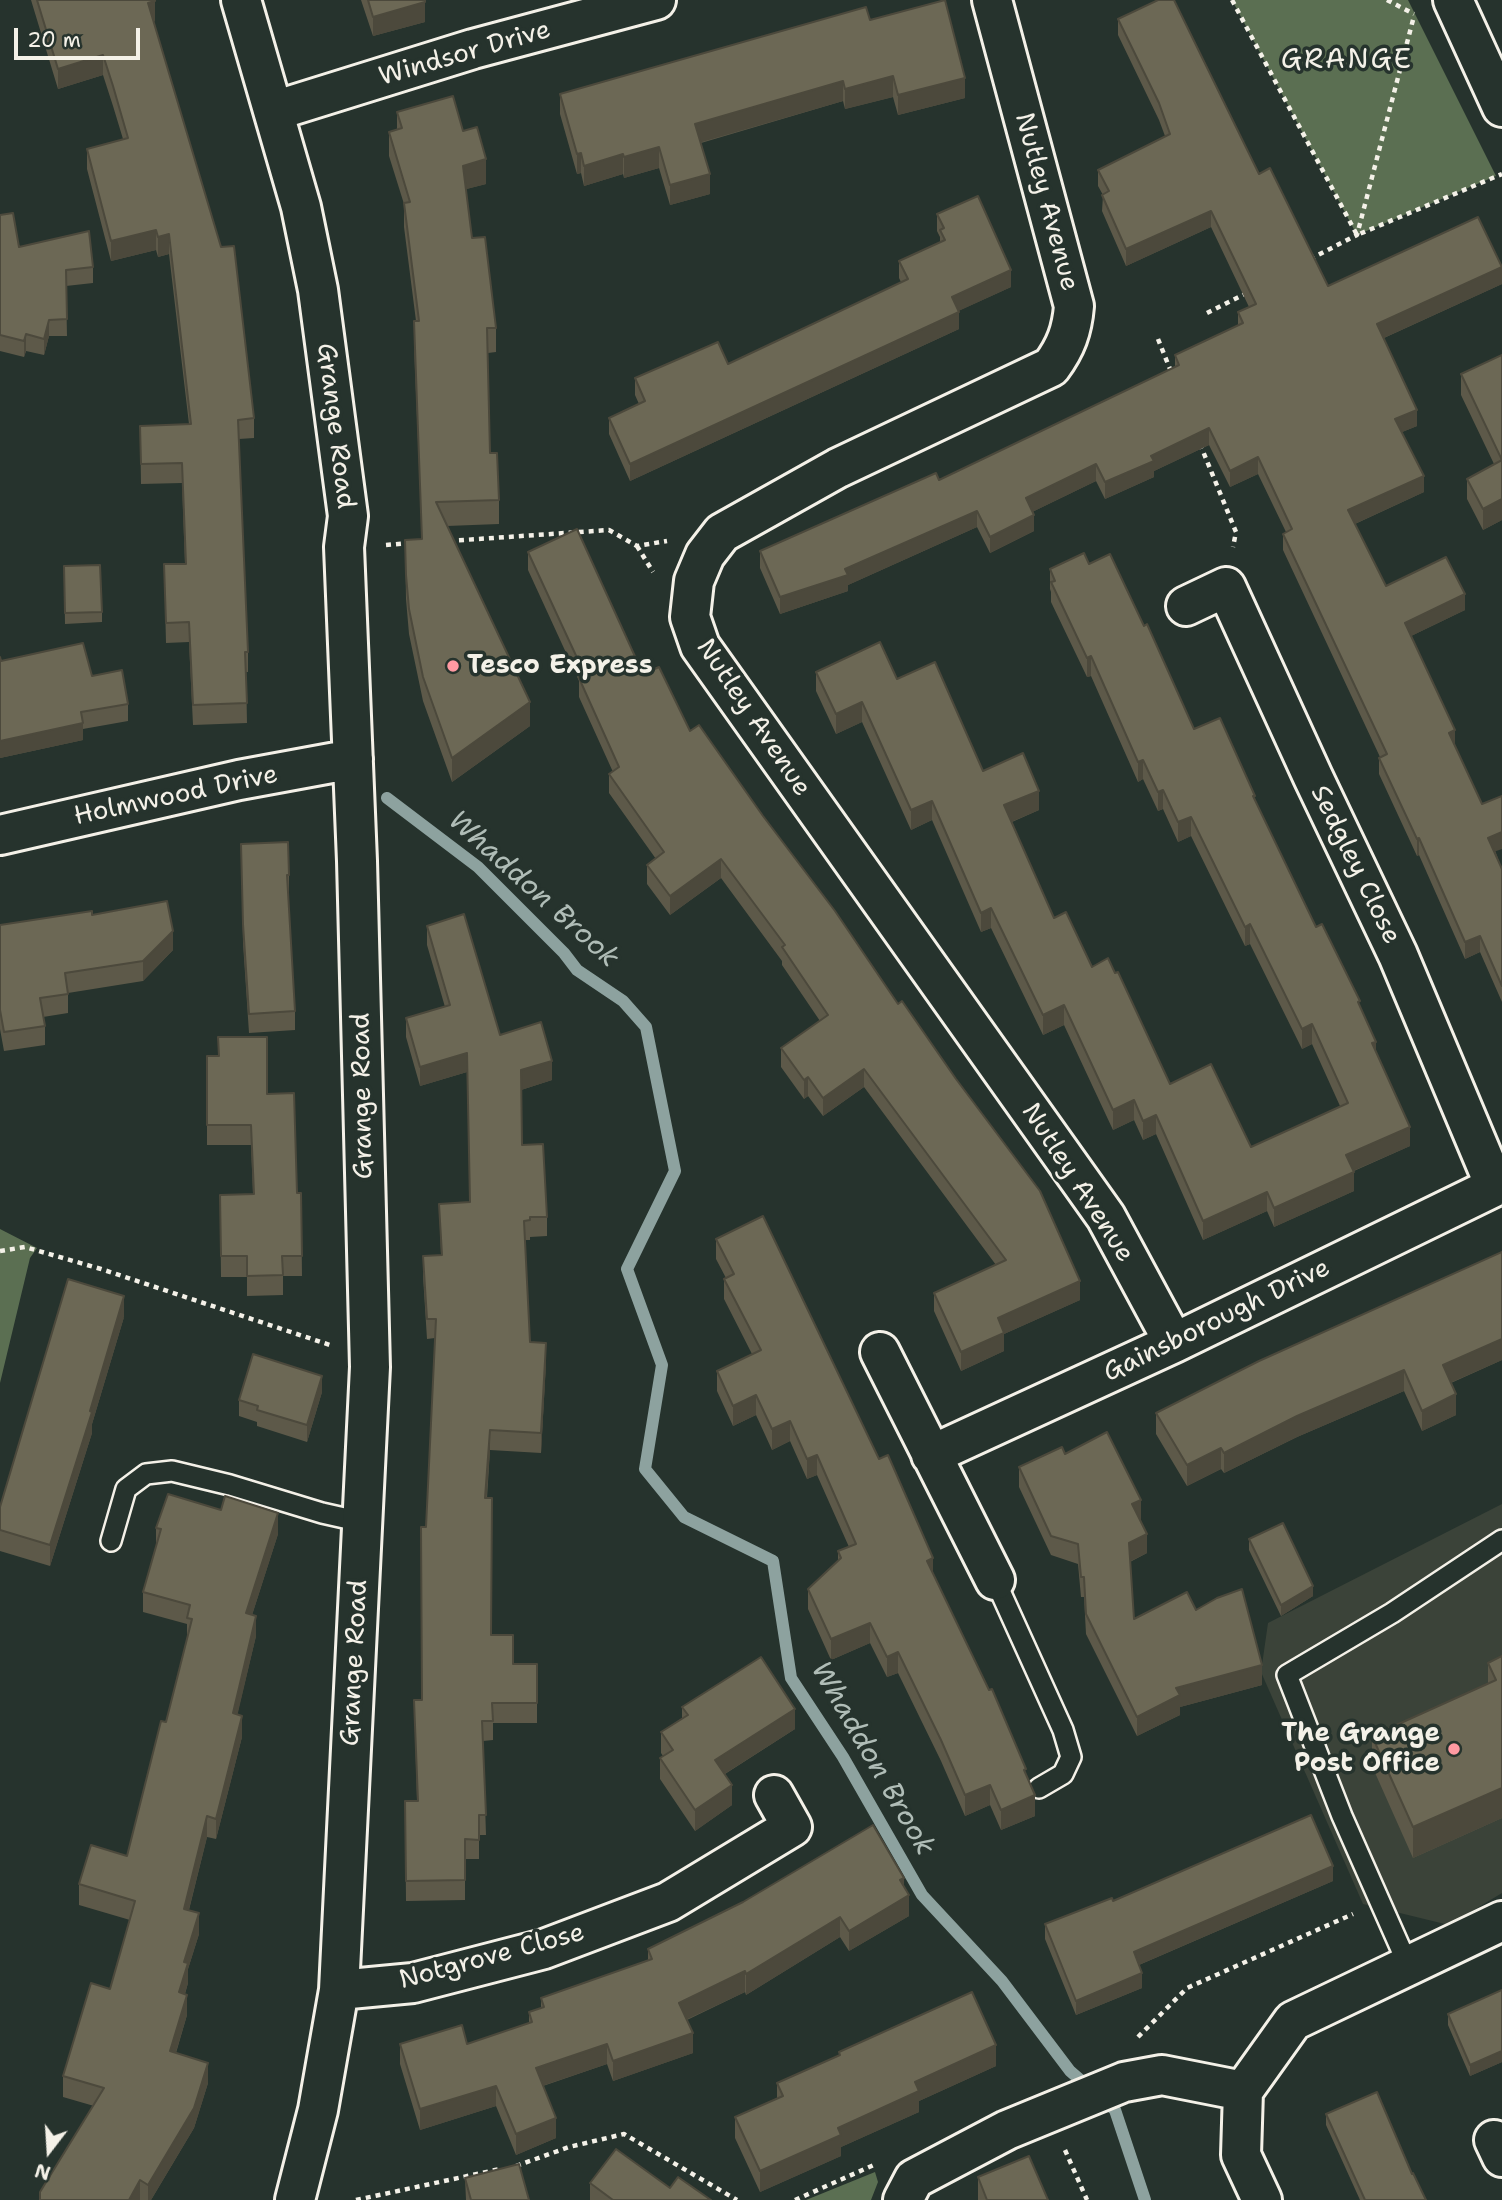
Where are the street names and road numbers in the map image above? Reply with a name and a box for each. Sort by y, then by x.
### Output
street label: Windsor Drive [376,15,554,93]
street label: Nutley Avenue [1007,110,1085,294]
street label: Grange Road [309,341,361,511]
street label: Nutley Avenue [689,633,817,803]
street label: Holmwood Drive [71,759,281,833]
street label: Sedgley Close [1303,781,1407,949]
street label: Grange Road [346,1012,380,1180]
street label: Nutley Avenue [1014,1098,1140,1268]
street label: Gainsborough Drive [1099,1253,1335,1389]
street label: Grange Road [335,1579,375,1747]
street label: Notgrove Close [396,1917,588,1997]

